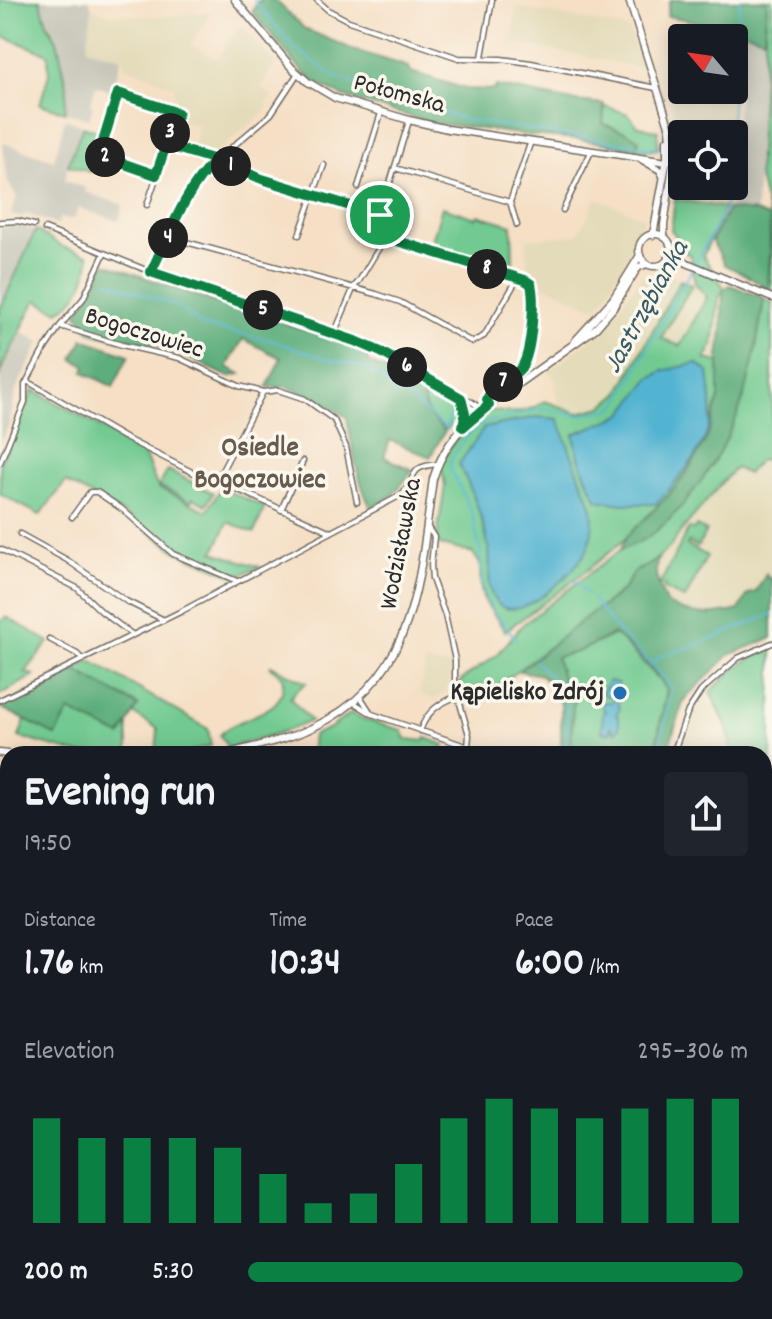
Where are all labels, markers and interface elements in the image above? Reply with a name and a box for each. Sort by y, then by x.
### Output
north arrow [668,24,748,104]
map controls [668,24,748,200]
street label: Połomska [349,65,450,125]
pin: 3 [150,113,190,153]
text: 3 [165,117,175,148]
button: locate [668,120,748,200]
pin: 2 [85,137,125,177]
text: 2 [100,141,110,172]
pin: 1 [211,146,251,186]
text: 1 [229,150,233,181]
pin [346,181,414,249]
icon: arrive [358,193,402,237]
pin: 4 [148,218,188,258]
text: 4 [163,222,173,253]
water label: Jastrzębianka [595,233,702,382]
pin: 8 [467,249,507,289]
text: 8 [483,253,491,284]
pin: 5 [243,290,283,330]
text: 5 [258,294,268,325]
street label: Bogoczowiec [80,298,208,370]
pin: 6 [387,347,427,387]
text: 6 [402,351,412,382]
pin: 7 [483,362,523,402]
text: 7 [499,366,507,397]
district label: Osiedle Bogoczowiec [194,430,326,502]
street label: Wodzisławska [371,474,433,613]
place label: Kąpielisko Zdrój [451,675,604,712]
marker: Kąpielisko Zdrój [611,684,629,702]
text: Evening run [24,764,215,827]
button: share [664,772,748,856]
text: 19:50 [24,826,72,863]
text: Distance [24,906,96,937]
text: Time [269,906,307,937]
text: Pace [515,906,554,937]
text: 1.76 [24,937,74,994]
text: 10:34 [269,937,341,994]
text: 6:00 [515,937,585,994]
text: km [74,953,104,984]
text: /km [585,953,620,984]
text: Elevation [24,1034,114,1071]
text: 295–306 m [638,1034,748,1071]
text: 200 m [24,1254,88,1291]
text: 5:30 [152,1254,194,1291]

